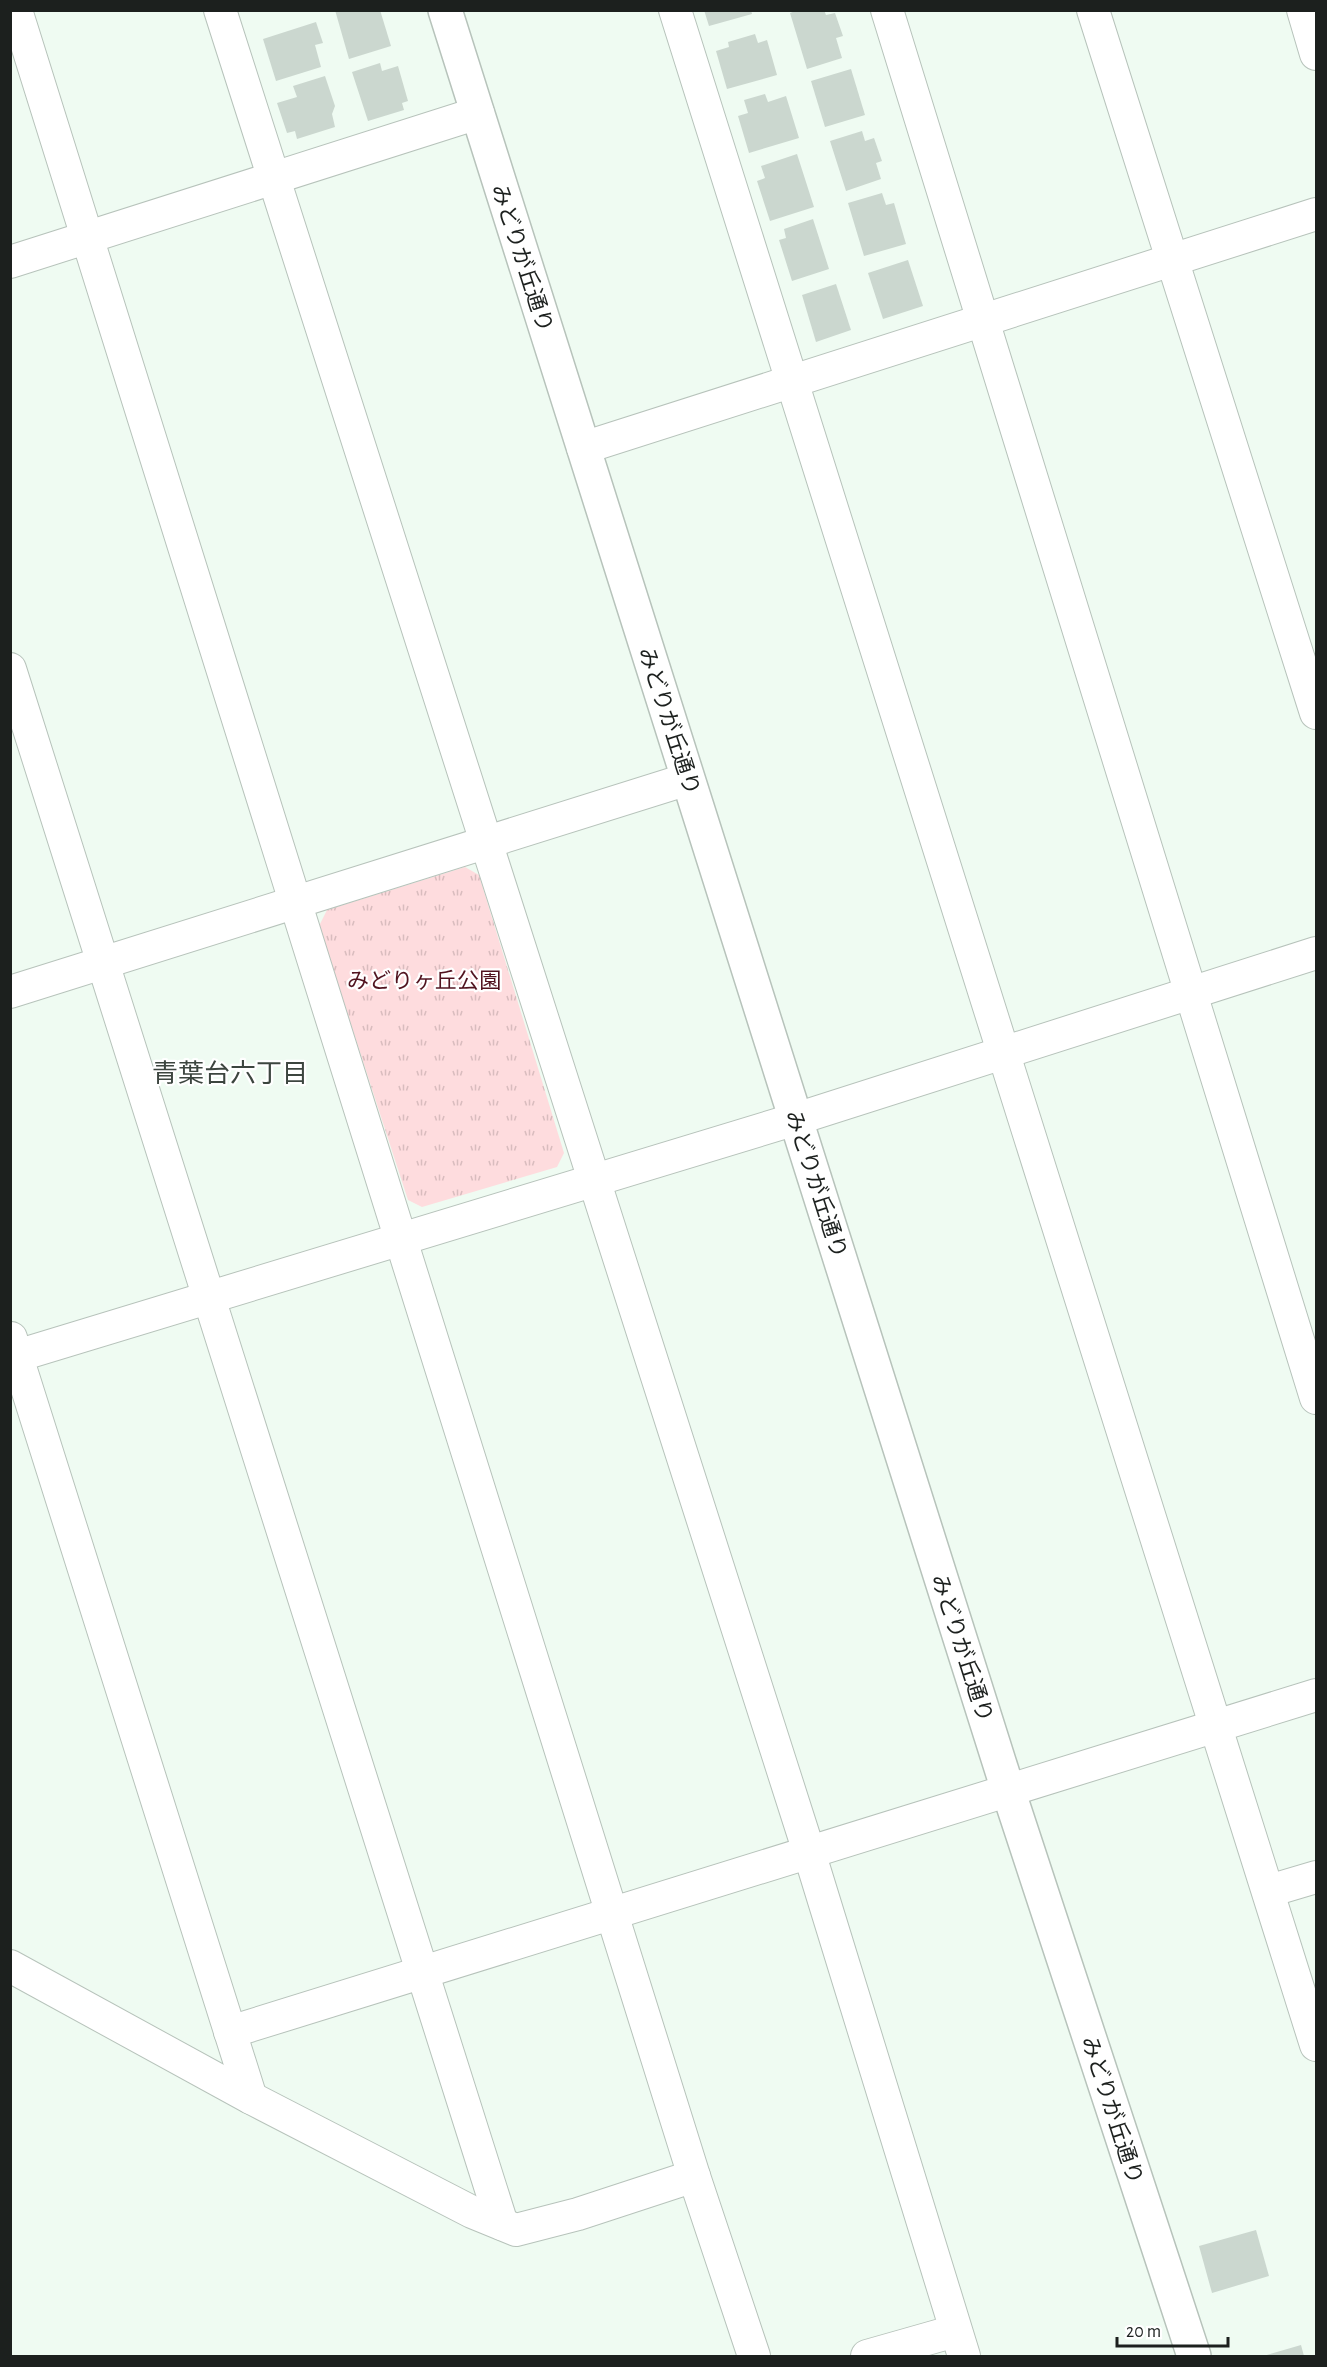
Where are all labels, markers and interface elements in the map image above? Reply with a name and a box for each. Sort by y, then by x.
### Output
street label: みどりが丘通り [488,181,557,335]
street label: みどりが丘通り [635,644,704,798]
park label: みどりヶ丘公園 [347,969,501,992]
district label: 青葉台六丁目 [152,1060,308,1087]
street label: みどりが丘通り [782,1107,851,1261]
street label: みどりが丘通り [928,1571,997,1725]
street label: みどりが丘通り [1078,2033,1147,2187]
scale bar [1117,2310,1228,2348]
text: 20 m [1126,2323,1161,2341]

